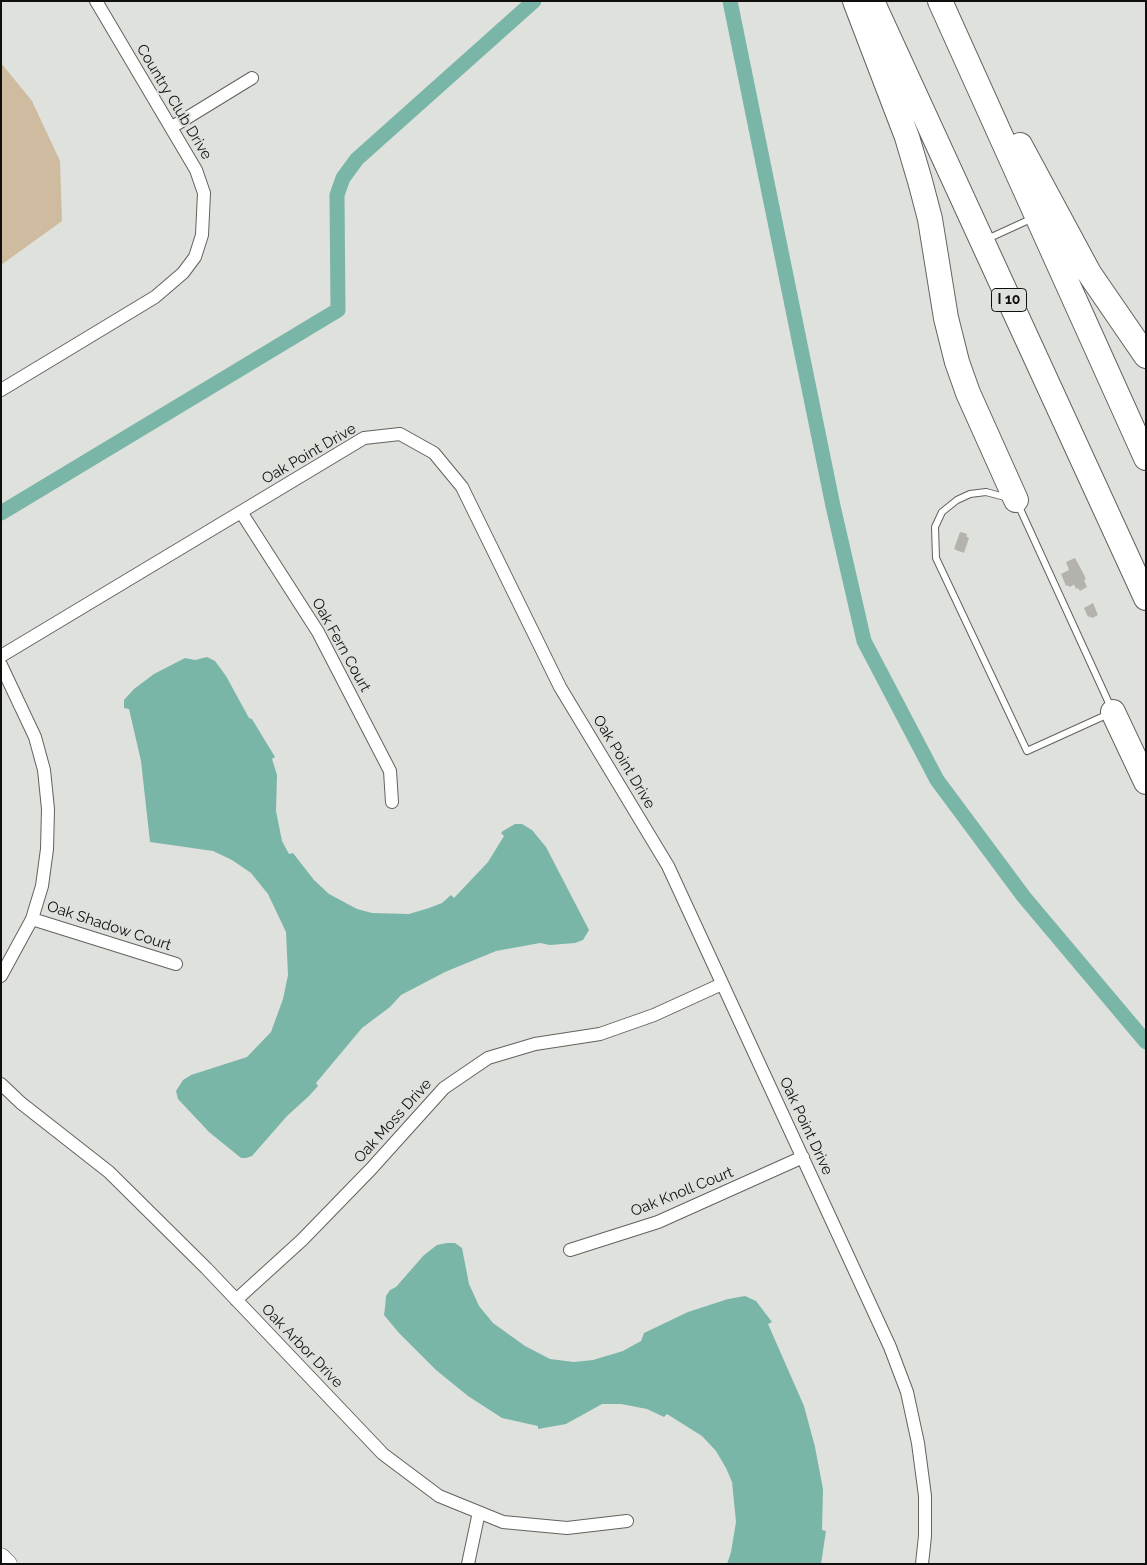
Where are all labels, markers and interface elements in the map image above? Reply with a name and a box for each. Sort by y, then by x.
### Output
street label: Country Club Drive [133,41,215,163]
road number: I 10 [992,288,1026,312]
street label: Oak Point Drive [259,420,359,488]
street label: Oak Fern Court [308,595,374,695]
street label: Oak Point Drive [589,712,659,812]
street label: Oak Shadow Court [45,897,173,955]
street label: Oak Point Drive [775,1074,837,1178]
street label: Oak Moss Drive [350,1075,436,1167]
street label: Oak Knoll Court [628,1163,736,1221]
street label: Oak Arbor Drive [257,1300,347,1392]

